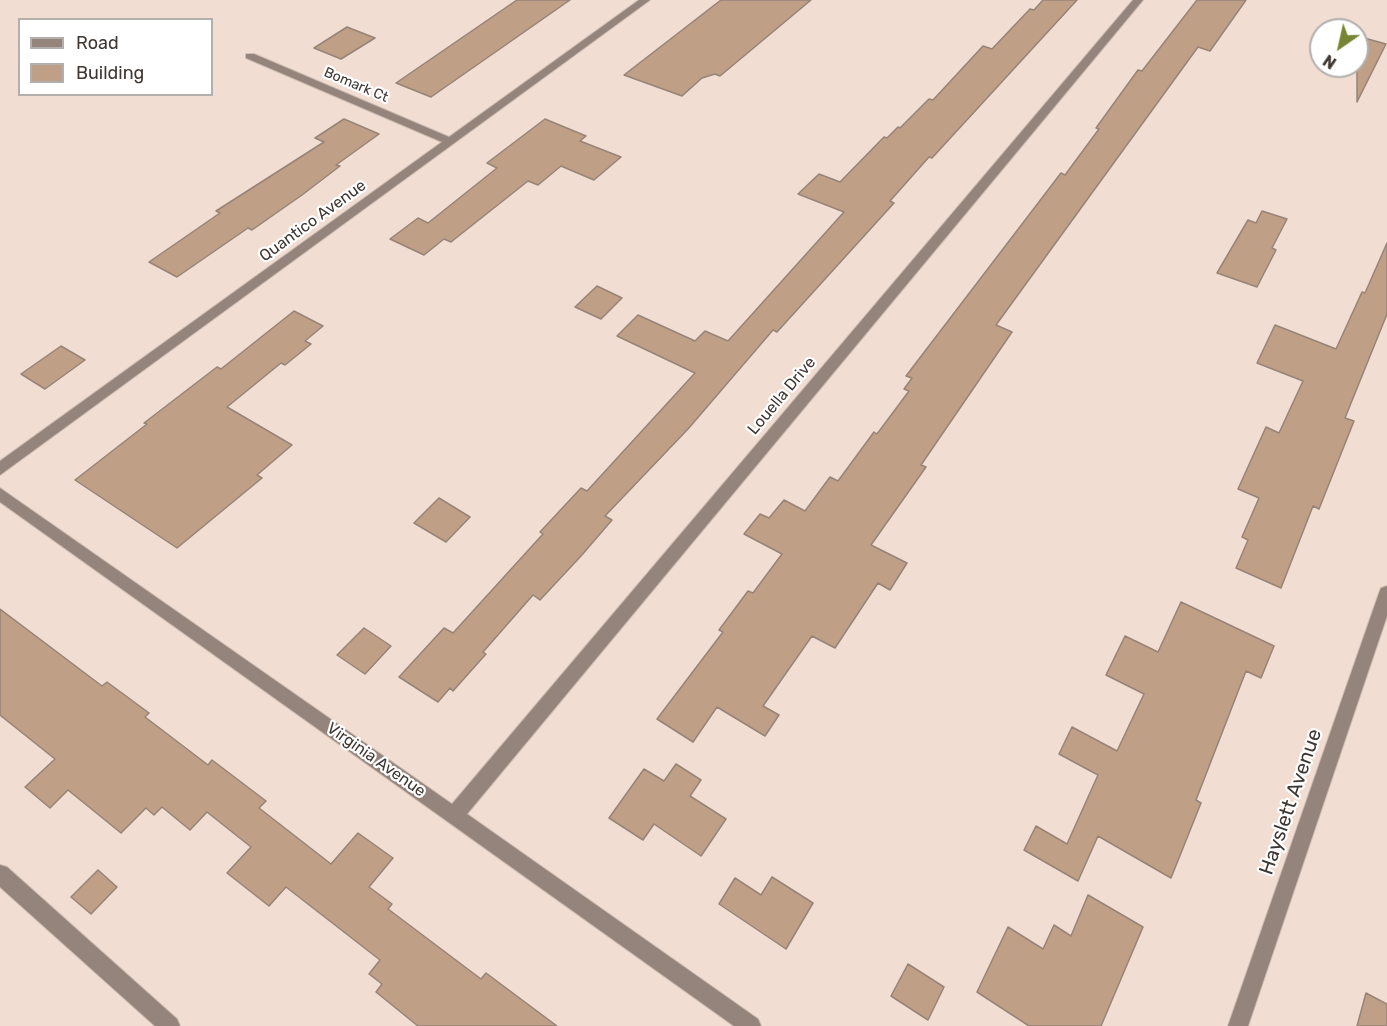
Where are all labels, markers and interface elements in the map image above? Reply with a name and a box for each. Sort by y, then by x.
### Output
legend [18,18,213,96]
north arrow [1309,18,1369,78]
text: Road [76,32,119,54]
text: N [1320,51,1340,73]
text: Building [76,62,144,84]
street label: Bomark Ct [321,64,391,106]
street label: Quantico Avenue [256,176,370,266]
street label: Louella Drive [744,353,820,439]
street label: Virginia Avenue [323,719,429,801]
street label: Hayslett Avenue [1255,726,1327,878]

